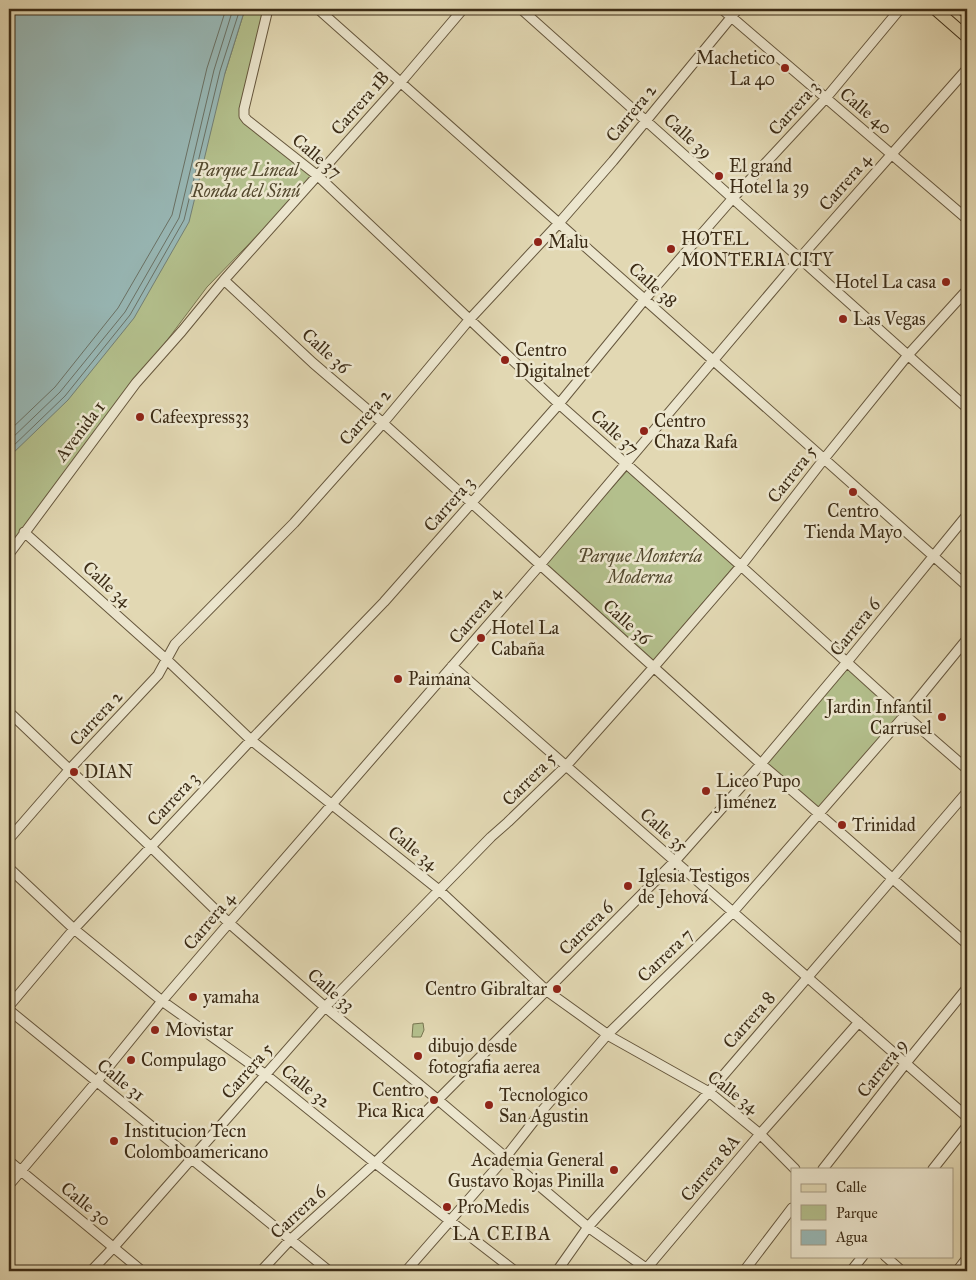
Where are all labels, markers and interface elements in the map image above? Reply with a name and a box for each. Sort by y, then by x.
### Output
place label: Machetico La 40 [696,47,775,90]
marker: Machetico La 40 [779,62,791,74]
street label: Carrera 1B [326,66,394,140]
street label: Carrera 3 [764,76,824,140]
street label: Carrera 2 [601,80,661,146]
street label: Calle 40 [835,83,897,139]
street label: Calle 39 [659,108,717,164]
street label: Calle 37 [288,129,346,183]
street label: Carrera 4 [814,148,877,215]
place label: El grand Hotel la 39 [729,155,809,198]
park label: Parque Lineal Ronda del Sinú [191,159,301,202]
marker: El grand Hotel la 39 [713,170,725,182]
place label: HOTEL MONTERIA CITY [681,228,834,271]
place label: Malu [548,231,589,253]
marker: Malu [532,236,544,248]
marker: HOTEL MONTERIA CITY [665,243,677,255]
street label: Calle 38 [624,258,682,312]
place label: Hotel La casa [835,271,936,293]
marker: Hotel La casa [940,276,952,288]
place label: Las Vegas [853,308,926,331]
marker: Las Vegas [837,313,849,325]
street label: Calle 36 [297,324,355,379]
place label: Centro Digitalnet [515,339,590,383]
marker: Centro Digitalnet [499,354,511,366]
street label: Carrera 2 [334,384,396,450]
street label: Avenida 1 [50,397,110,466]
street label: Calle 37 [586,405,644,459]
place label: Cafeexpress33 [150,406,249,428]
place label: Centro Chaza Rafa [654,410,738,453]
marker: Cafeexpress33 [134,411,146,423]
marker: Centro Chaza Rafa [638,425,650,437]
street label: Carrera 5 [763,440,822,507]
street label: Carrera 3 [419,472,479,536]
marker: Centro Tienda Mayo [847,486,859,498]
place label: Centro Tienda Mayo [804,500,902,543]
park label: Parque Montería Moderna [578,545,703,588]
street label: Calle 34 [78,556,137,612]
street label: Carrera 4 [444,581,507,648]
street label: Carrera 6 [825,593,885,660]
street label: Calle 36 [598,595,656,650]
place label: Hotel La Cabaña [491,617,559,660]
marker: Hotel La Cabaña [475,632,487,644]
place label: Paimana [408,668,471,690]
marker: Paimana [392,673,404,685]
street label: Carrera 2 [65,686,127,750]
place label: Jardin Infantil Carrusel [824,696,932,739]
marker: Jardin Infantil Carrusel [936,711,948,723]
street label: Carrera 5 [497,747,561,811]
place label: DIAN [84,761,133,783]
marker: DIAN [68,766,80,778]
street label: Carrera 3 [142,767,204,831]
place label: Liceo Pupo Jiménez [714,770,800,814]
marker: Liceo Pupo Jiménez [700,785,712,797]
street label: Calle 35 [635,803,693,857]
place label: Trinidad [852,814,916,836]
marker: Trinidad [836,819,848,831]
street label: Calle 34 [383,821,443,875]
place label: Iglesia Testigos de Jehová [638,865,750,909]
marker: Iglesia Testigos de Jehová [622,880,634,892]
street label: Carrera 4 [178,887,240,955]
street label: Carrera 6 [554,896,618,960]
street label: Carrera 7 [633,923,697,987]
street label: Calle 33 [303,964,359,1016]
place label: Centro Gibraltar [425,978,547,1000]
marker: Centro Gibraltar [551,983,563,995]
place label: yamaha [203,986,260,1008]
street label: Carrera 8 [718,987,780,1053]
marker: yamaha [187,991,199,1003]
place label: Movistar [165,1019,234,1041]
marker: Movistar [149,1024,161,1036]
street label: Carrera 9 [852,1034,912,1102]
place label: dibujo desde fotografia aerea [428,1035,541,1079]
street label: Carrera 5 [217,1038,278,1104]
place label: Compulago [141,1049,226,1072]
marker: dibujo desde fotografia aerea [412,1050,424,1062]
street label: Calle 31 [93,1054,149,1106]
marker: Compulago [125,1054,137,1066]
street label: Calle 32 [277,1060,335,1113]
street label: Calle 34 [703,1066,764,1119]
place label: Centro Pica Rica [357,1079,424,1122]
place label: Tecnologico San Agustin [499,1084,589,1128]
marker: Centro Pica Rica [428,1094,440,1106]
marker: Tecnologico San Agustin [483,1099,495,1111]
place label: Institucion Tecn Colomboamericano [124,1120,268,1163]
street label: Carrera 8A [676,1130,744,1206]
marker: Institucion Tecn Colomboamericano [108,1135,120,1147]
place label: Academia General Gustavo Rojas Pinilla [448,1149,604,1192]
marker: Academia General Gustavo Rojas Pinilla [608,1164,620,1176]
legend [791,1168,954,1258]
street label: Calle 30 [56,1177,116,1231]
text: Calle [836,1178,867,1196]
street label: Carrera 6 [266,1180,331,1243]
place label: ProMedis [457,1196,529,1218]
marker: ProMedis [441,1201,453,1213]
text: Parque [836,1204,878,1223]
district label: LA CEIBA [452,1222,552,1245]
text: Agua [835,1228,868,1246]

